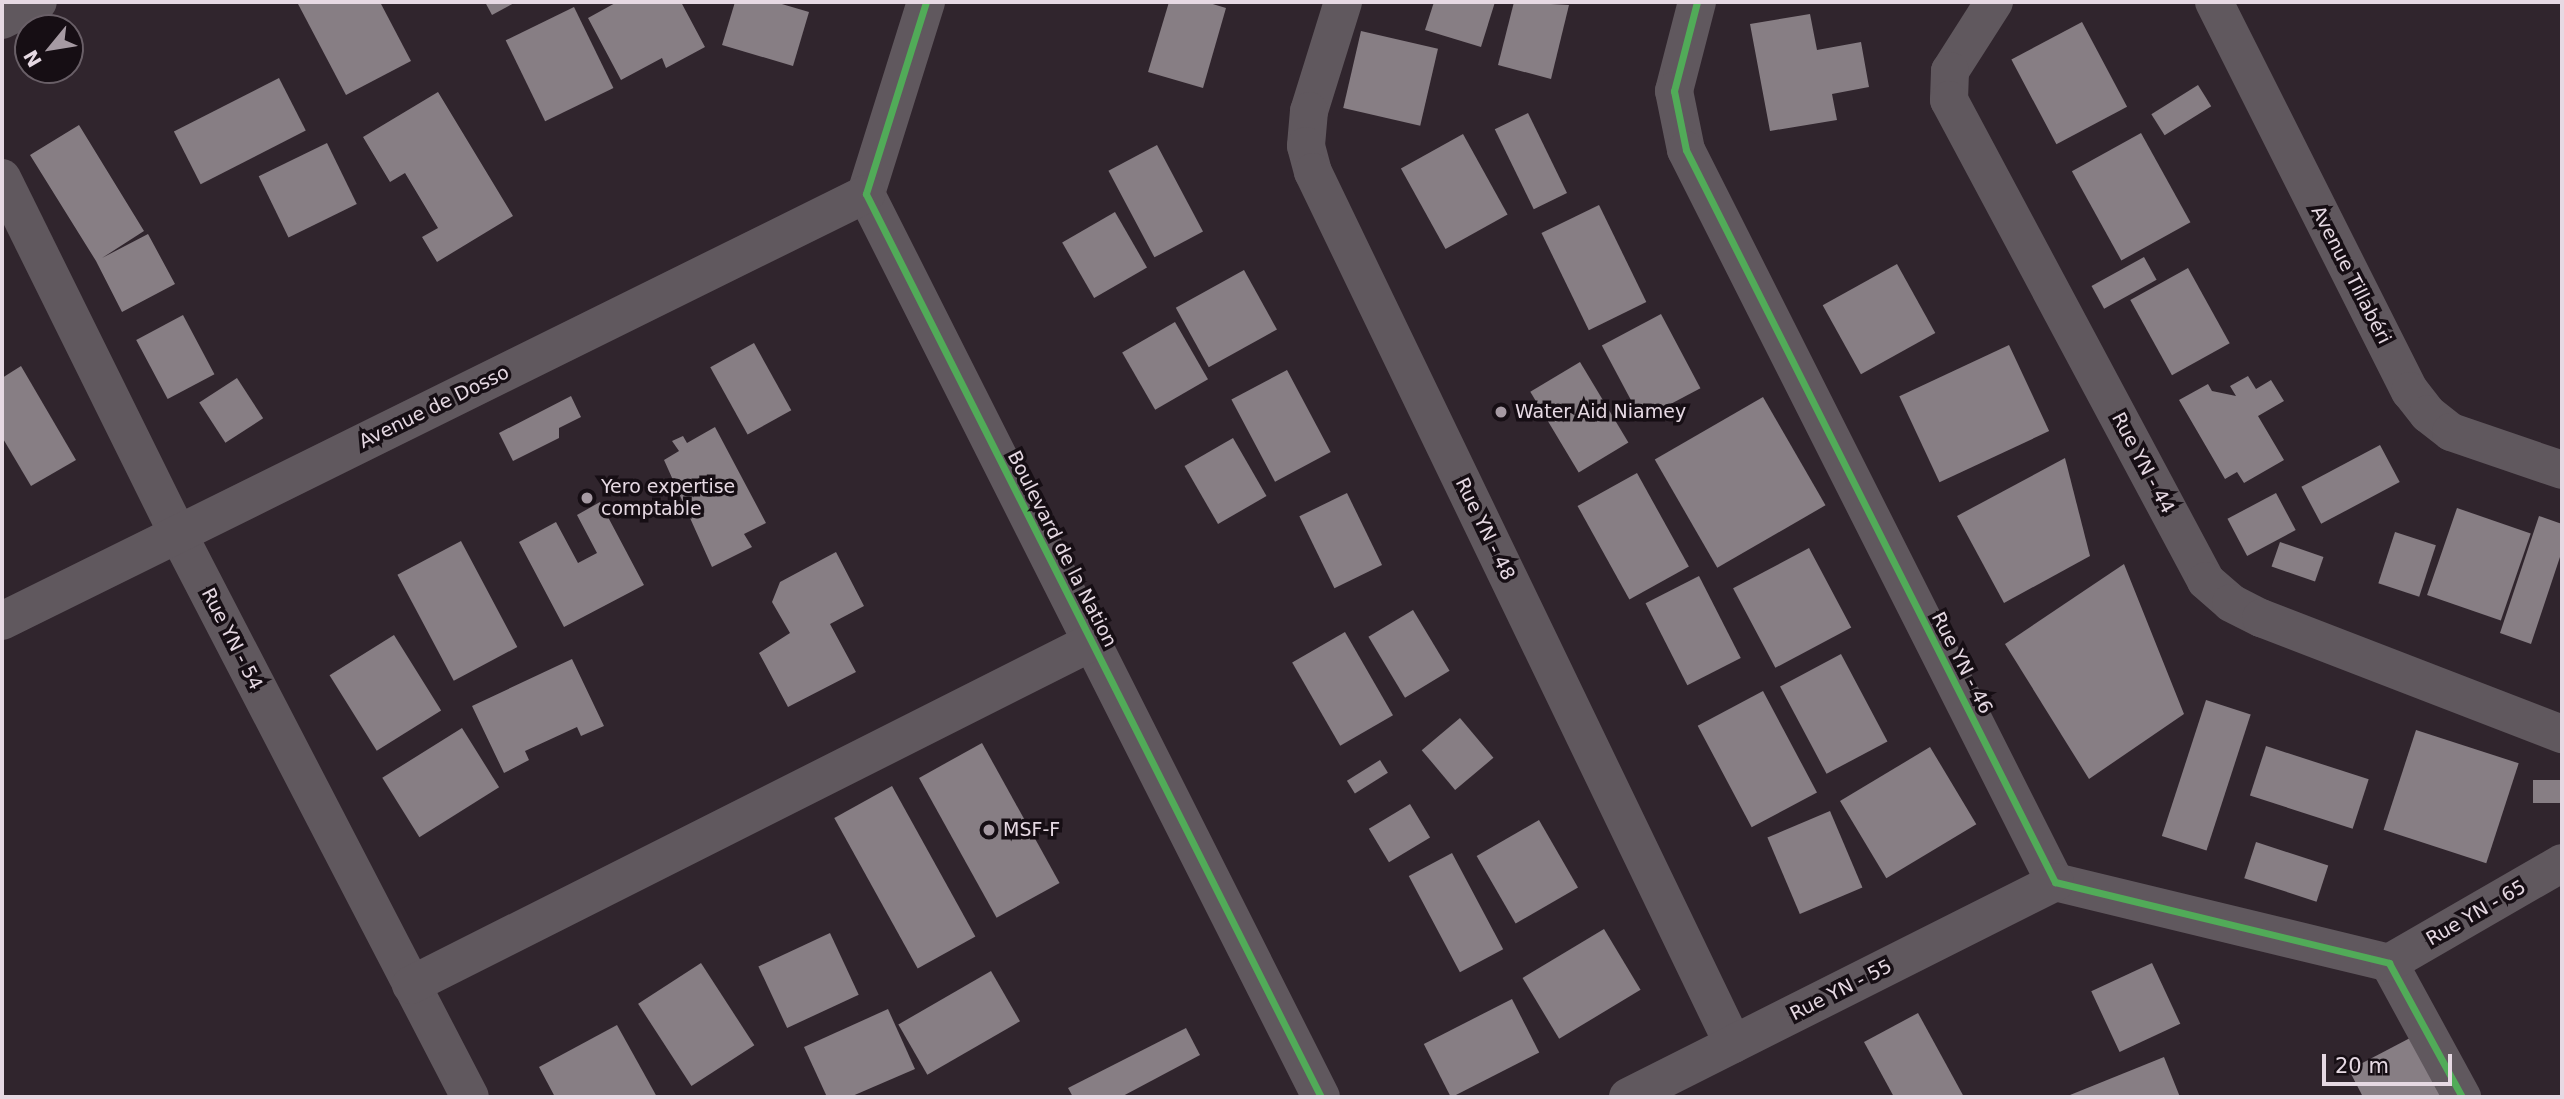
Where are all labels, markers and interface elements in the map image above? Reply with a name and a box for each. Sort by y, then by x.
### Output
north arrow [14,14,84,84]
text: N [19,46,46,71]
street label: Avenue Tillabéri [2306,202,2396,348]
street label: Avenue de Dosso [355,361,513,453]
place label: Water Aid Niamey [1515,401,1686,423]
marker: Water Aid Niamey [1493,404,1509,420]
street label: Rue YN - 44 [2107,409,2179,517]
street label: Boulevard de la Nation [1003,447,1121,651]
street label: Rue YN - 48 [1450,474,1520,584]
place label: Yero expertise comptable [601,476,735,520]
marker: Yero expertise comptable [579,490,595,506]
street label: Rue YN - 54 [197,584,267,694]
street label: Rue YN - 46 [1927,608,1997,718]
place label: MSF-F [1003,819,1060,841]
marker: MSF-F [981,822,997,838]
street label: Rue YN - 65 [2422,875,2530,951]
street label: Rue YN - 55 [1786,955,1896,1025]
scale bar [2326,1040,2456,1084]
text: 20 m [2335,1054,2389,1078]

